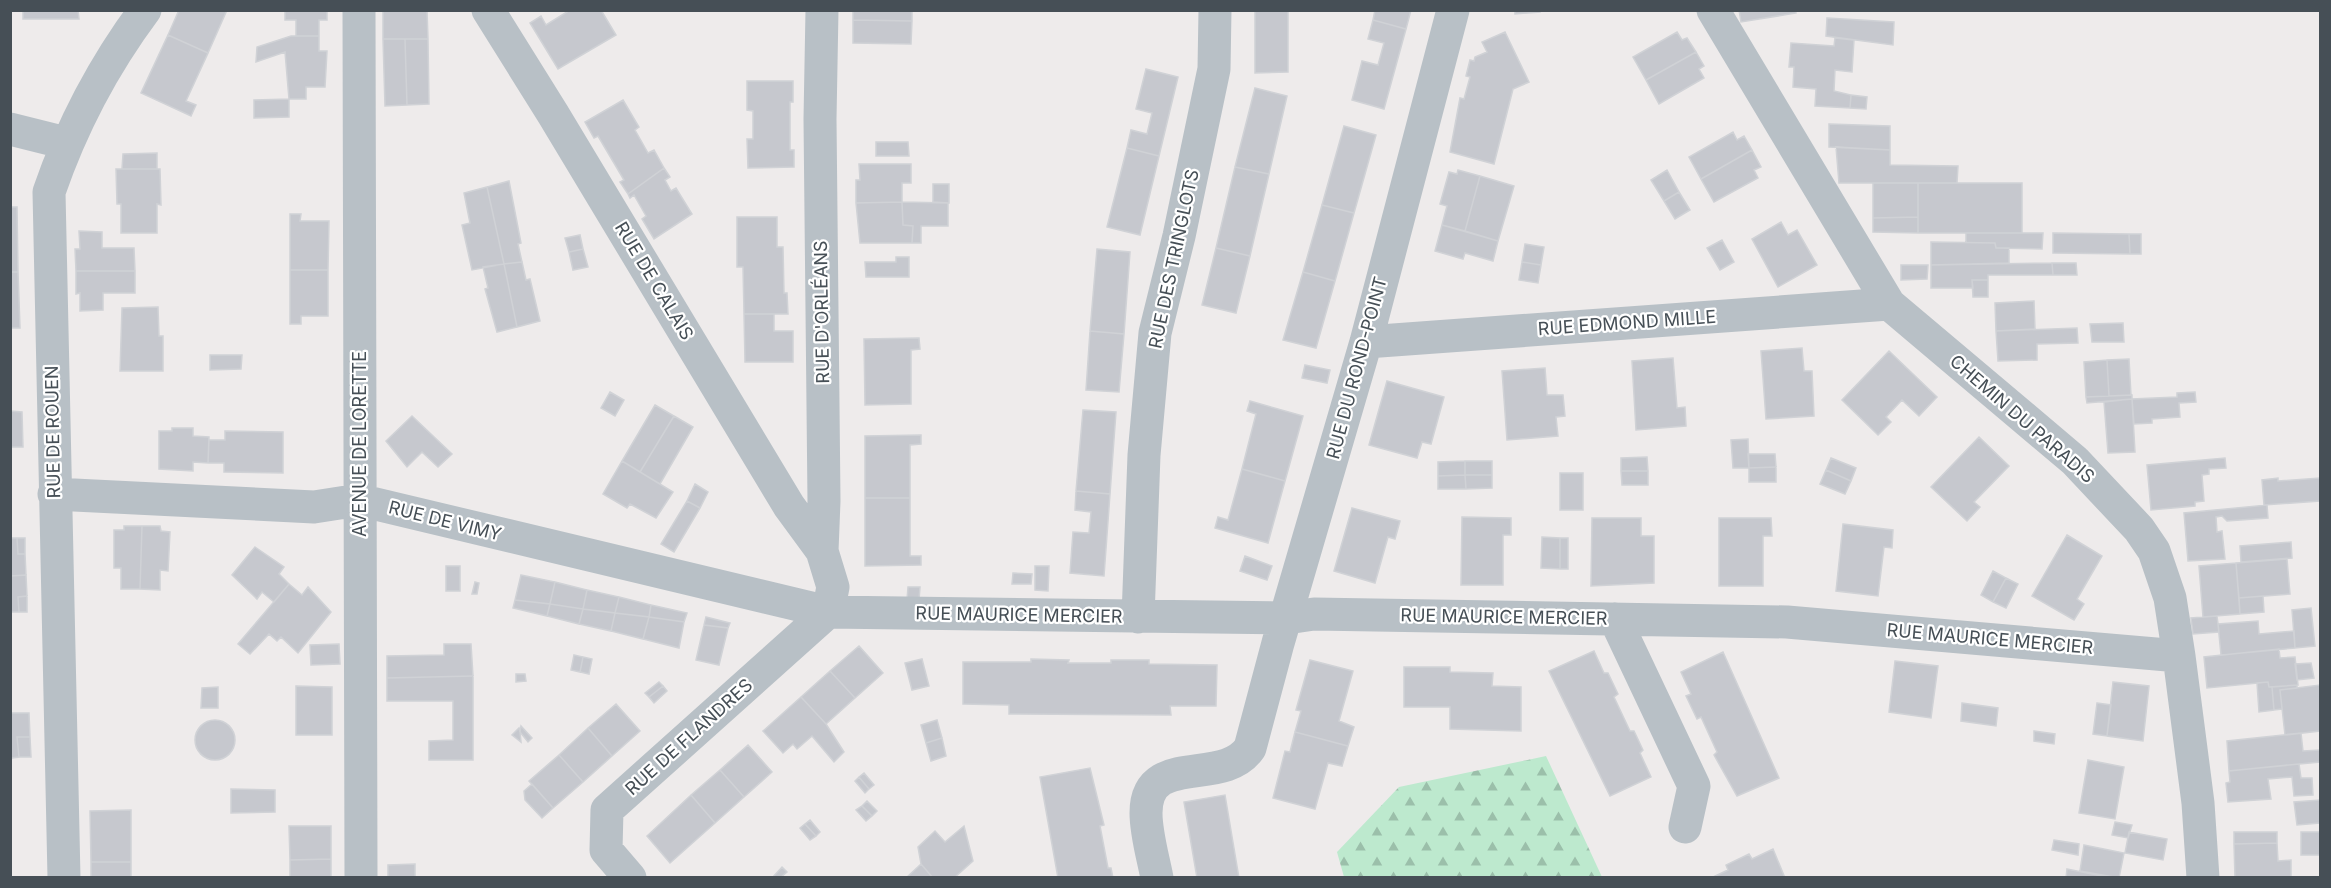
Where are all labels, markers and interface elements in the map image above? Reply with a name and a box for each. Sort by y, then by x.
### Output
street label: RUE DES TRINGLOTS [1144,168,1203,350]
street label: RUE DE CALAIS [611,218,698,344]
street label: RUE D'ORLÉANS [809,240,833,384]
street label: RUE DU ROND-POINT [1322,274,1391,461]
street label: RUE EDMOND MILLE [1537,306,1717,339]
street label: CHEMIN DU PARADIS [1946,350,2099,487]
street label: AVENUE DE LORETTE [349,351,370,537]
street label: RUE DE ROUEN [41,365,64,499]
street label: RUE DE VIMY [387,496,504,545]
street label: RUE MAURICE MERCIER [915,602,1123,627]
street label: RUE MAURICE MERCIER [1400,604,1608,629]
street label: RUE MAURICE MERCIER [1886,619,2095,658]
street label: RUE DE FLANDRES [621,674,756,799]

